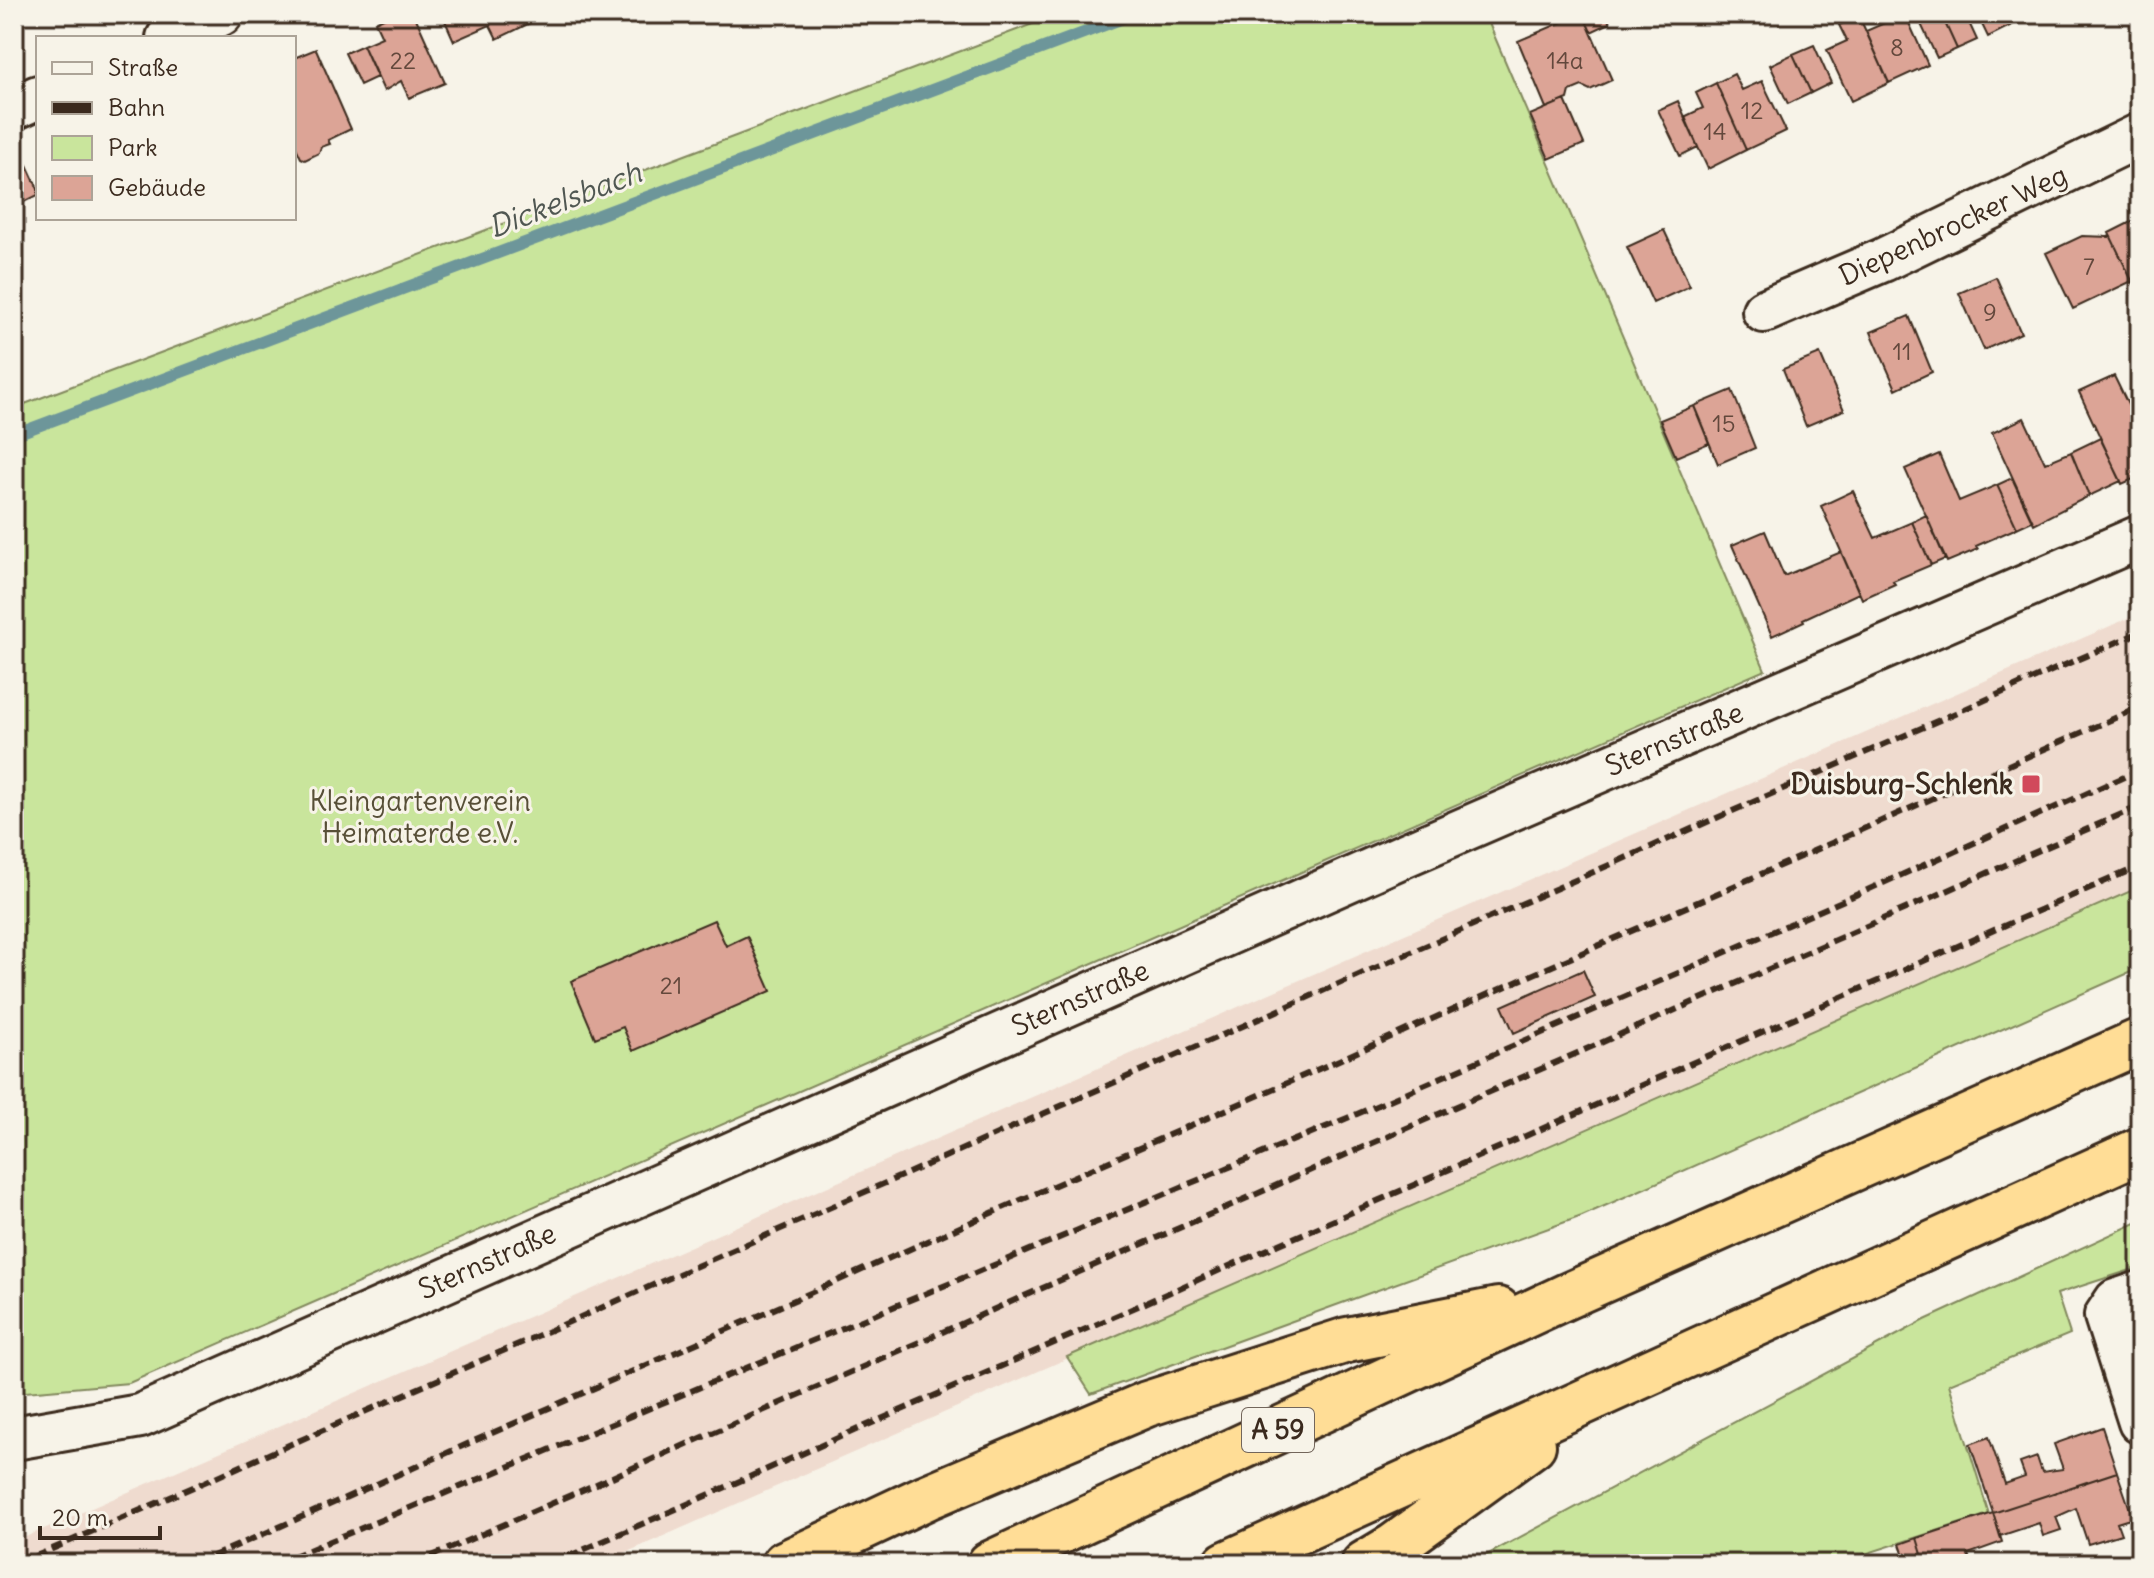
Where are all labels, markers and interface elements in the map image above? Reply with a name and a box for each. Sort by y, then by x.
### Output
house number: 8 [1890,32,1904,62]
legend [36,36,296,220]
house number: 22 [390,45,416,75]
house number: 14a [1546,45,1584,75]
text: Straße [108,52,178,82]
text: Bahn [108,92,165,122]
house number: 12 [1741,95,1763,125]
house number: 14 [1703,116,1727,146]
text: Park [108,132,158,162]
water label: Dickelsbach [483,152,647,246]
street label: Diepenbrocker Weg [1833,156,2073,294]
text: Gebäude [108,172,206,202]
house number: 7 [2083,251,2095,281]
house number: 9 [1983,297,1997,327]
house number: 11 [1892,336,1912,366]
house number: 15 [1712,408,1736,438]
street label: Sternstraße [1600,694,1748,784]
place label: Duisburg-Schlenk [1790,766,2013,802]
marker: Duisburg-Schlenk [2020,773,2042,795]
park label: Kleingartenverein Heimaterde e.V. [309,783,531,851]
street label: Sternstraße [1006,952,1154,1044]
house number: 21 [660,970,682,1000]
street label: Sternstraße [413,1215,561,1307]
road number: A 59 [1242,1408,1314,1452]
scale bar [40,1490,160,1540]
text: 20 m [52,1502,108,1532]

